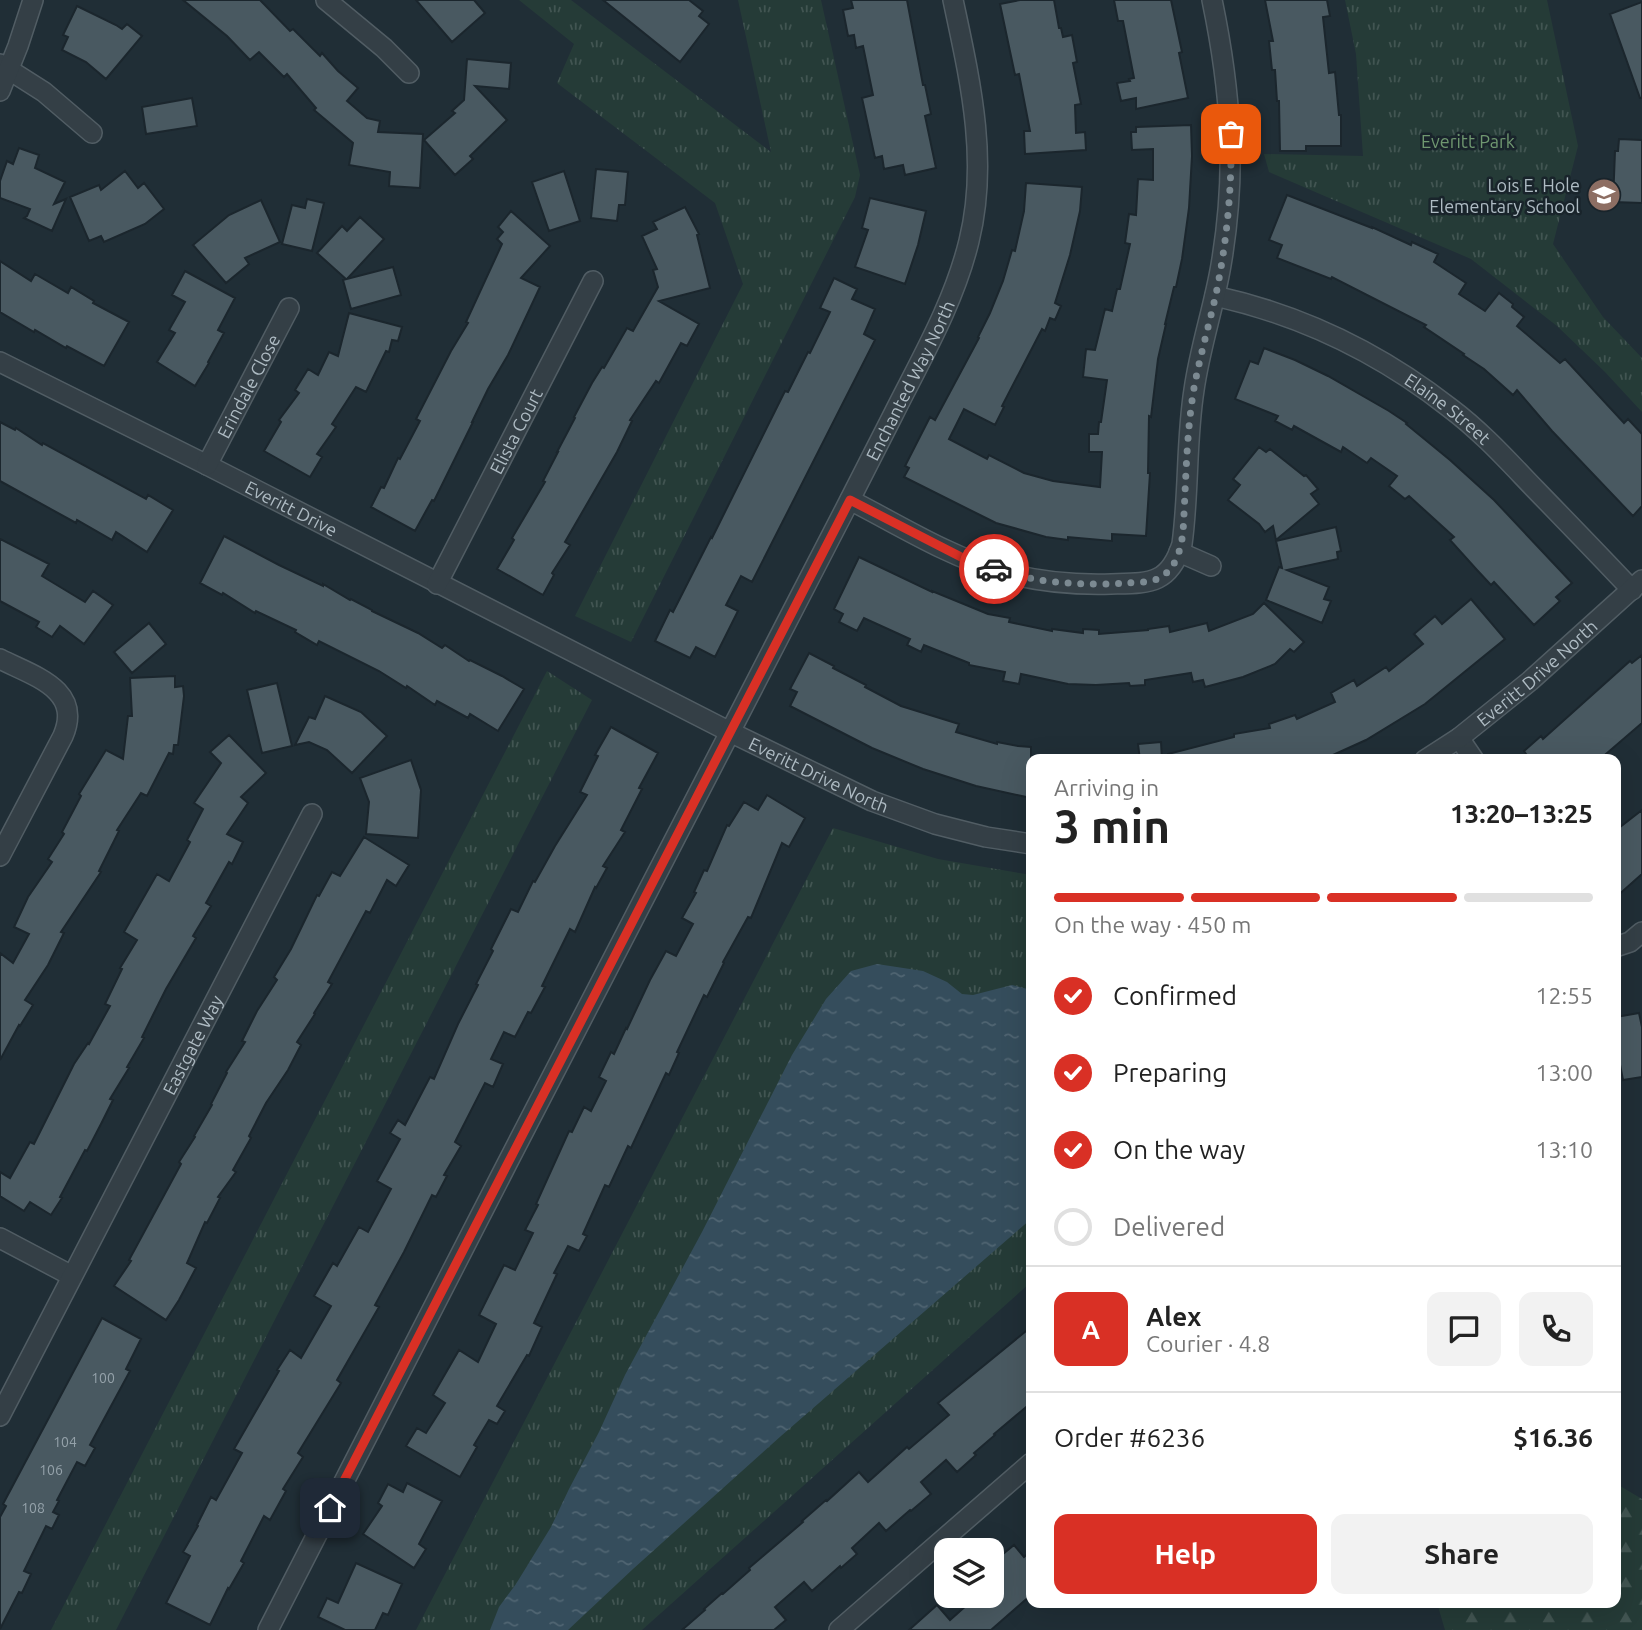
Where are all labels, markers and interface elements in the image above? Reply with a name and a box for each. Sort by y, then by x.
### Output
pin [1201,104,1261,164]
icon: bag [1212,115,1250,153]
park label: Everitt Park [1421,131,1515,151]
place label: Lois E. Hole Elementary School [1429,175,1580,216]
school or university icon: Lois E. Hole Elementary School [1585,176,1623,214]
street label: Enchanted Way North [862,297,958,464]
street label: Erindale Close [213,331,284,441]
street label: Elaine Street [1401,369,1495,448]
street label: Elista Court [486,385,546,477]
street label: Everitt Drive [242,476,341,540]
courier [959,534,1029,604]
icon: car [975,550,1013,588]
street label: Everitt Drive North [1472,616,1601,730]
street label: Everitt Drive North [746,733,891,816]
text: Arriving in [1054,775,1159,800]
text: 13:20–13:25 [1450,799,1593,828]
text: 3 min [1054,800,1170,852]
text: On the way · 450 m [1054,912,1251,937]
icon: check [1054,977,1092,1015]
text: Confirmed [1113,981,1237,1010]
text: 12:55 [1535,983,1593,1008]
street label: Eastgate Way [158,992,226,1098]
icon: check [1054,1054,1092,1092]
text: Preparing [1113,1058,1227,1087]
text: 13:00 [1535,1060,1593,1085]
icon: check [1054,1131,1092,1169]
text: On the way [1113,1135,1245,1164]
text: 13:10 [1535,1137,1593,1162]
text: Delivered [1113,1212,1225,1241]
button: chat [1427,1292,1501,1366]
button: phone [1519,1292,1593,1366]
text: Alex [1146,1302,1201,1331]
text: A [1082,1315,1100,1344]
text: Courier · 4.8 [1146,1331,1270,1356]
house number: 100 [91,1370,115,1386]
text: Order #6236 [1054,1423,1205,1452]
text: $16.36 [1513,1423,1593,1452]
house number: 104 [53,1434,77,1450]
house number: 106 [39,1462,63,1478]
pin [300,1478,360,1538]
icon: home [311,1489,349,1527]
house number: 108 [21,1500,45,1516]
button: Help [1054,1514,1317,1594]
button: Share [1331,1514,1593,1594]
map controls [934,1538,1004,1608]
button: layers [934,1538,1004,1608]

